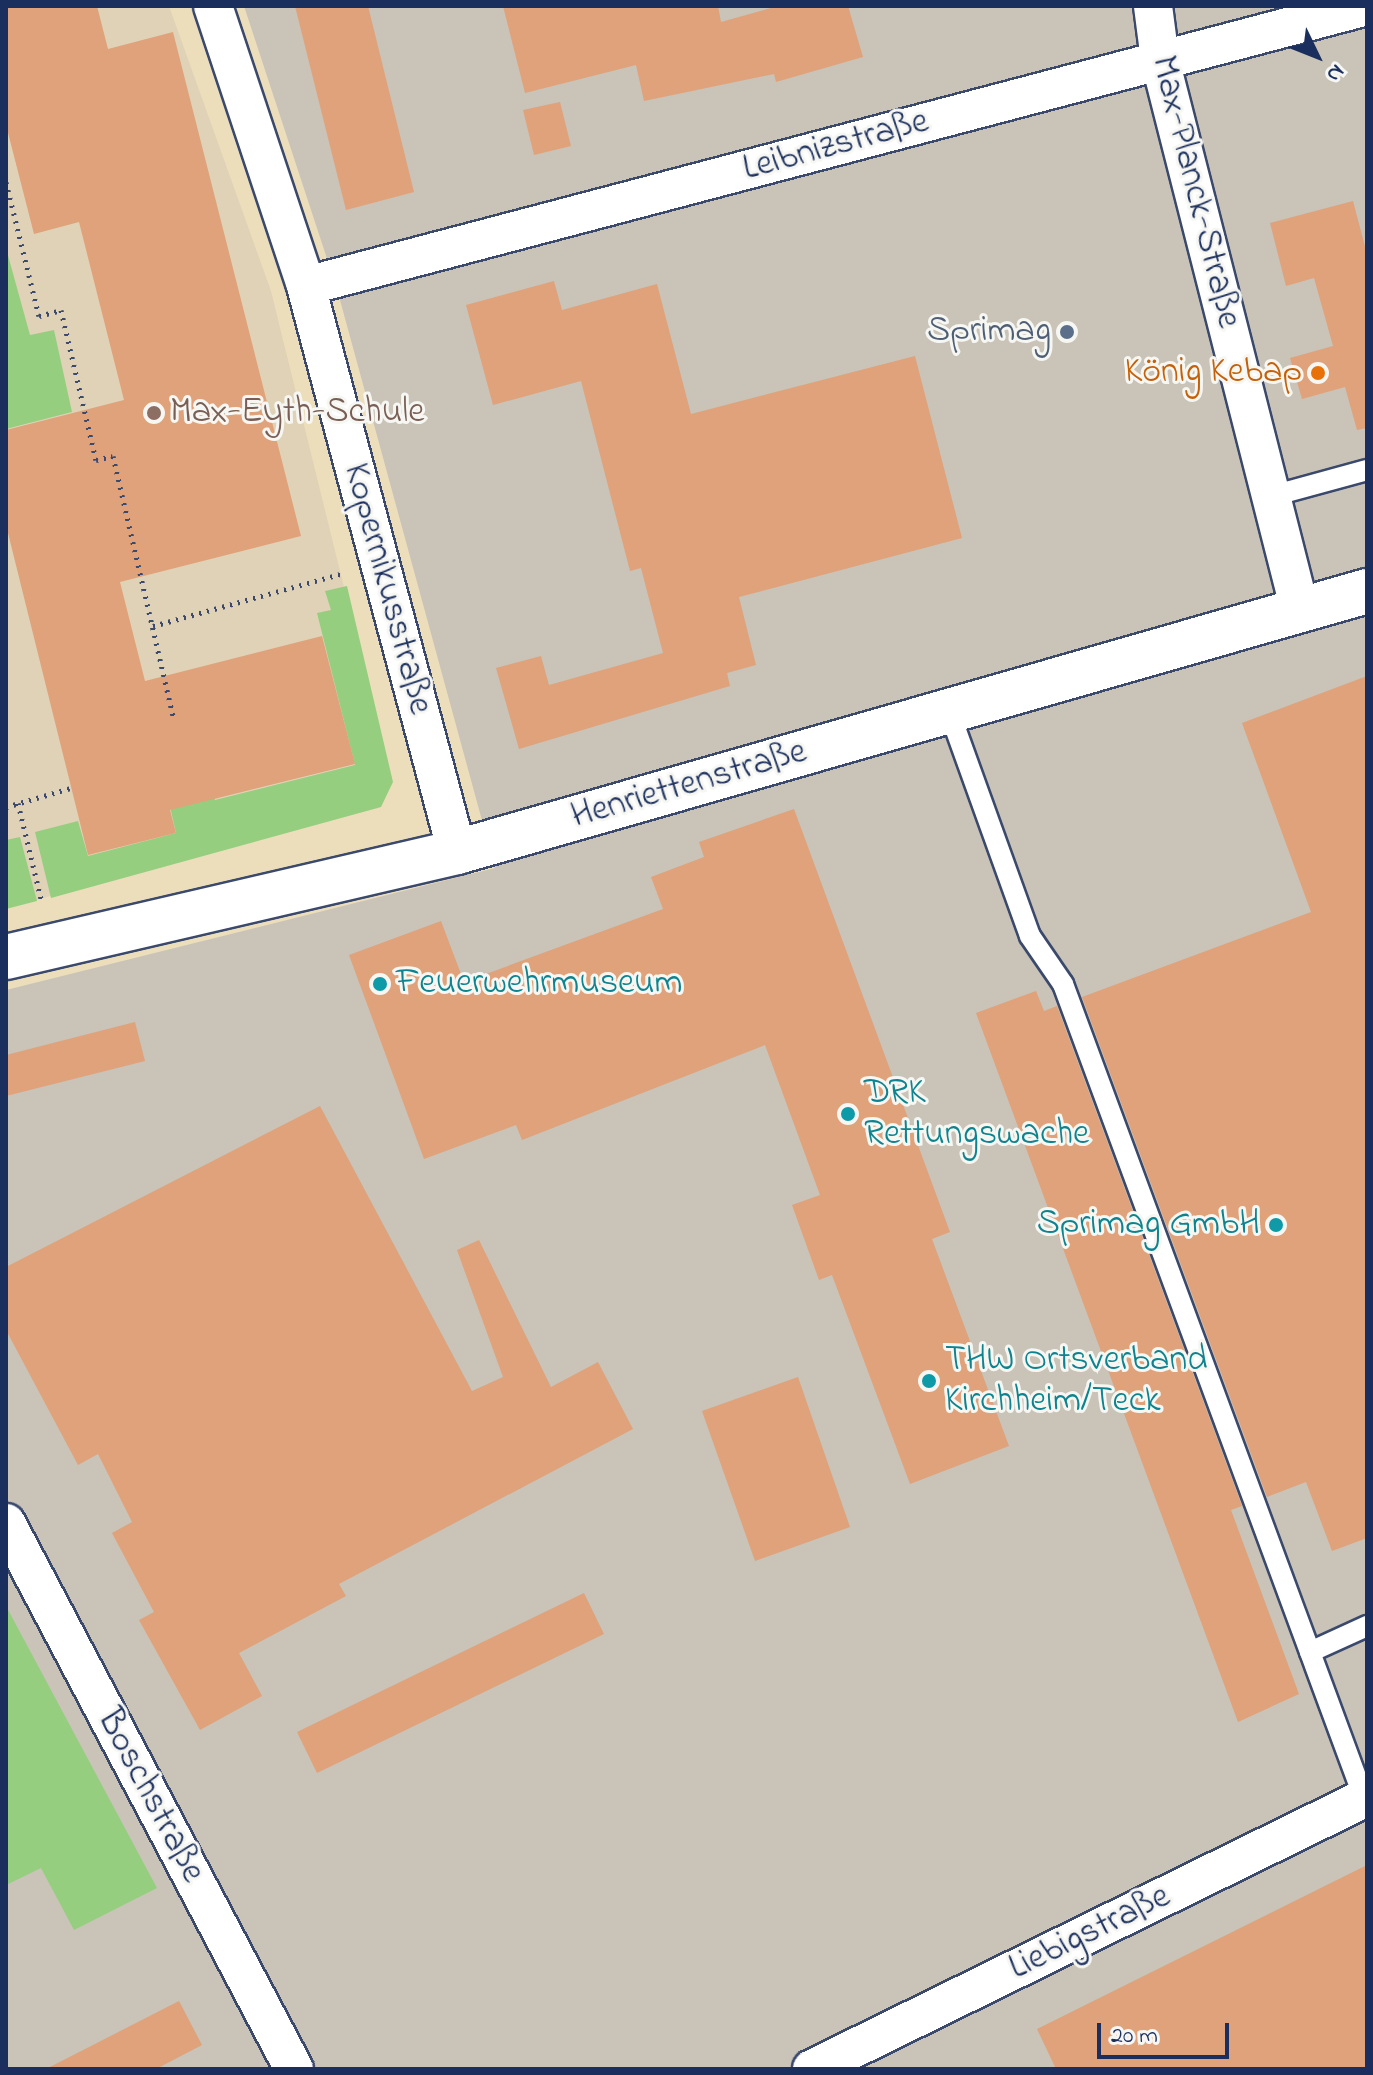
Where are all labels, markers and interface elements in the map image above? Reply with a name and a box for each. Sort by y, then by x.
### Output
north arrow [1277,16,1357,96]
street label: Max-Planck-Straße [1140,51,1250,333]
text: N [1318,56,1351,89]
street label: Leibnizstraße [739,101,933,191]
place label: Sprimag [927,310,1051,354]
marker: Sprimag [1058,323,1076,341]
place label: König Kebap [1125,351,1302,395]
marker: König Kebap [1309,364,1327,382]
place label: Max-Eyth-Schule [170,391,424,435]
marker: Max-Eyth-Schule [145,404,163,422]
street label: Kopernikusstraße [333,459,441,719]
street label: Henriettenstraße [566,731,812,839]
place label: Feuerwehrmuseum [396,962,683,1006]
marker: Feuerwehrmuseum [371,975,389,993]
place label: DRK Rettungswache [864,1071,1089,1156]
marker: DRK Rettungswache [839,1105,857,1123]
place label: Sprimag GmbH [1037,1203,1260,1247]
marker: Sprimag GmbH [1267,1216,1285,1234]
place label: THW Ortsverband Kirchheim/Teck [945,1338,1207,1423]
marker: THW Ortsverband Kirchheim/Teck [920,1372,938,1390]
street label: Boschstraße [86,1702,214,1890]
street label: Liebigstraße [1003,1876,1177,1990]
scale bar [1101,2007,1233,2057]
text: 20 m [1111,2019,1158,2054]

